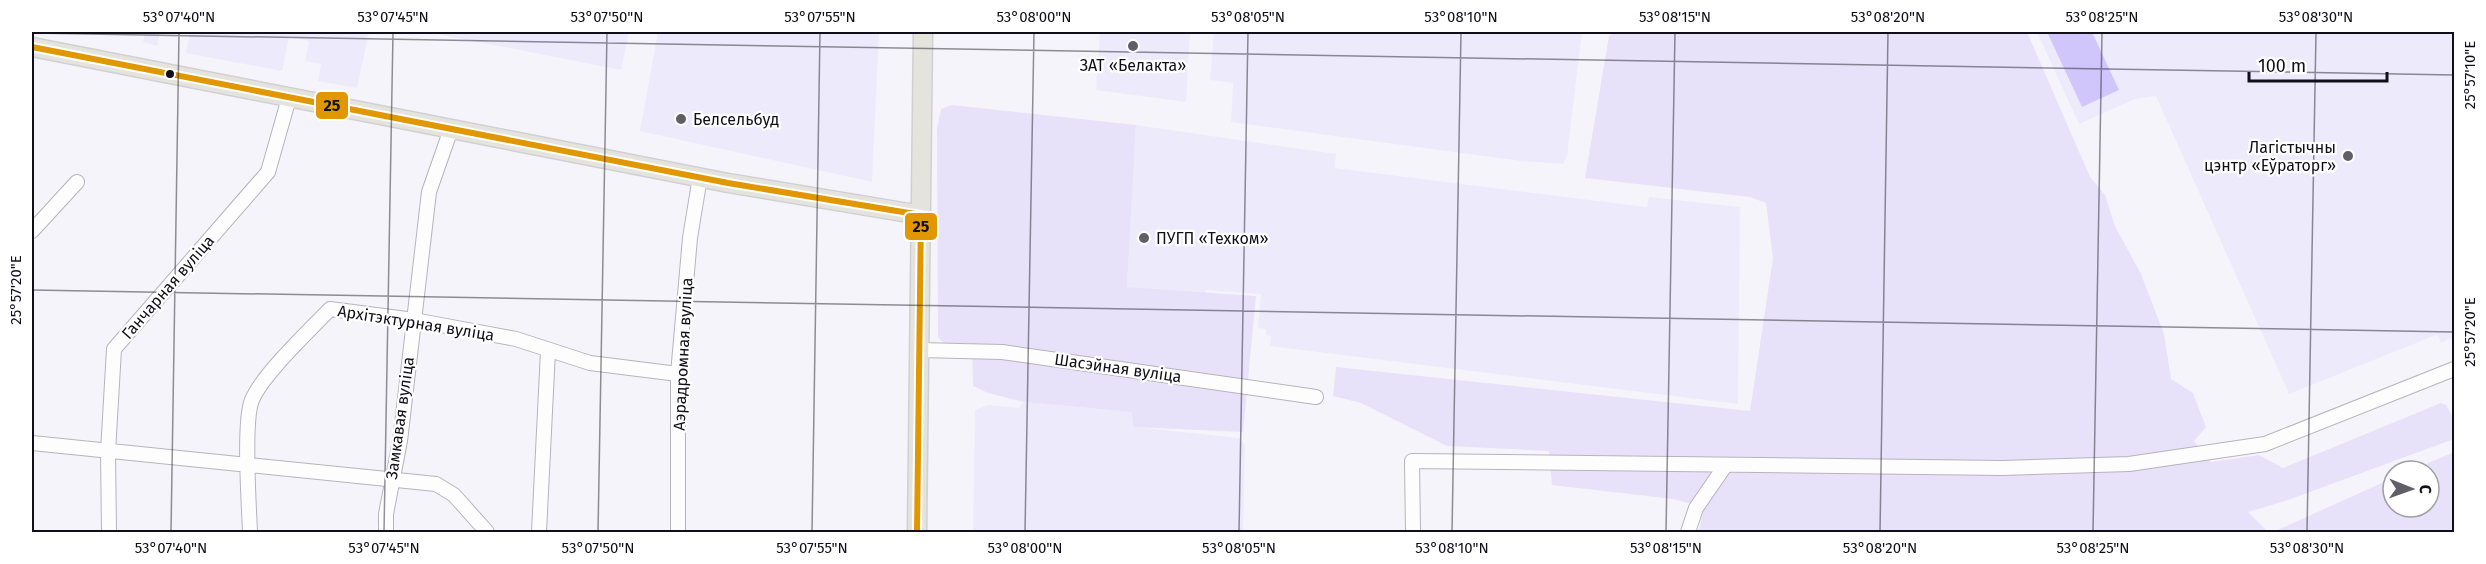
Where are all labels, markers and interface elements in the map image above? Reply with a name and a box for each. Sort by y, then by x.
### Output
text: 53°07'40"N [143,8,215,26]
text: 53°07'45"N [357,8,429,26]
text: 53°07'50"N [571,8,643,26]
text: 53°07'55"N [784,8,856,26]
text: 53°08'00"N [996,8,1072,26]
text: 53°08'05"N [1211,8,1285,26]
text: 53°08'10"N [1424,8,1498,26]
text: 53°08'15"N [1639,8,1711,26]
text: 53°08'20"N [1851,8,1925,26]
text: 53°08'25"N [2065,8,2139,26]
text: 53°08'30"N [2279,8,2353,26]
marker: ЗАТ «Белакта» [1126,39,1140,53]
text: 25°57'10"E [2461,41,2479,109]
scale bar [2249,45,2387,83]
text: 100 m [2258,55,2306,77]
place label: ЗАТ «Белакта» [1080,56,1186,75]
unlabelled marker [164,68,176,80]
line badge: 25 [315,91,349,120]
text: 25 [324,96,341,115]
place label: Белсельбуд [693,110,779,129]
marker: Белсельбуд [674,112,688,126]
place label: Лагістычны цэнтр «Еўраторг» [2204,138,2336,175]
marker: Лагістычны цэнтр «Еўраторг» [2341,149,2355,163]
line badge: 25 [904,212,938,241]
text: 25 [913,217,930,236]
place label: ПУГП «Техком» [1156,229,1269,248]
street label: Ганчарная вуліца [118,231,218,343]
marker: ПУГП «Техком» [1137,231,1151,245]
text: 25°57'20"E [7,255,25,325]
street label: Аэрадромная вуліца [670,277,696,431]
text: 25°57'20"E [2461,297,2479,367]
street label: Архітэктурная вуліца [336,301,496,345]
street label: Шасэйная вуліца [1053,350,1183,386]
street label: Замкавая вуліца [382,356,418,480]
north arrow [2381,459,2441,519]
text: С [2416,484,2435,495]
text: 53°07'40"N [135,539,207,557]
text: 53°07'45"N [348,539,420,557]
text: 53°07'50"N [562,539,634,557]
text: 53°07'55"N [776,539,848,557]
text: 53°08'00"N [987,539,1063,557]
text: 53°08'05"N [1202,539,1276,557]
text: 53°08'10"N [1415,539,1489,557]
text: 53°08'15"N [1630,539,1702,557]
text: 53°08'20"N [1843,539,1917,557]
text: 53°08'25"N [2056,539,2130,557]
text: 53°08'30"N [2270,539,2344,557]

